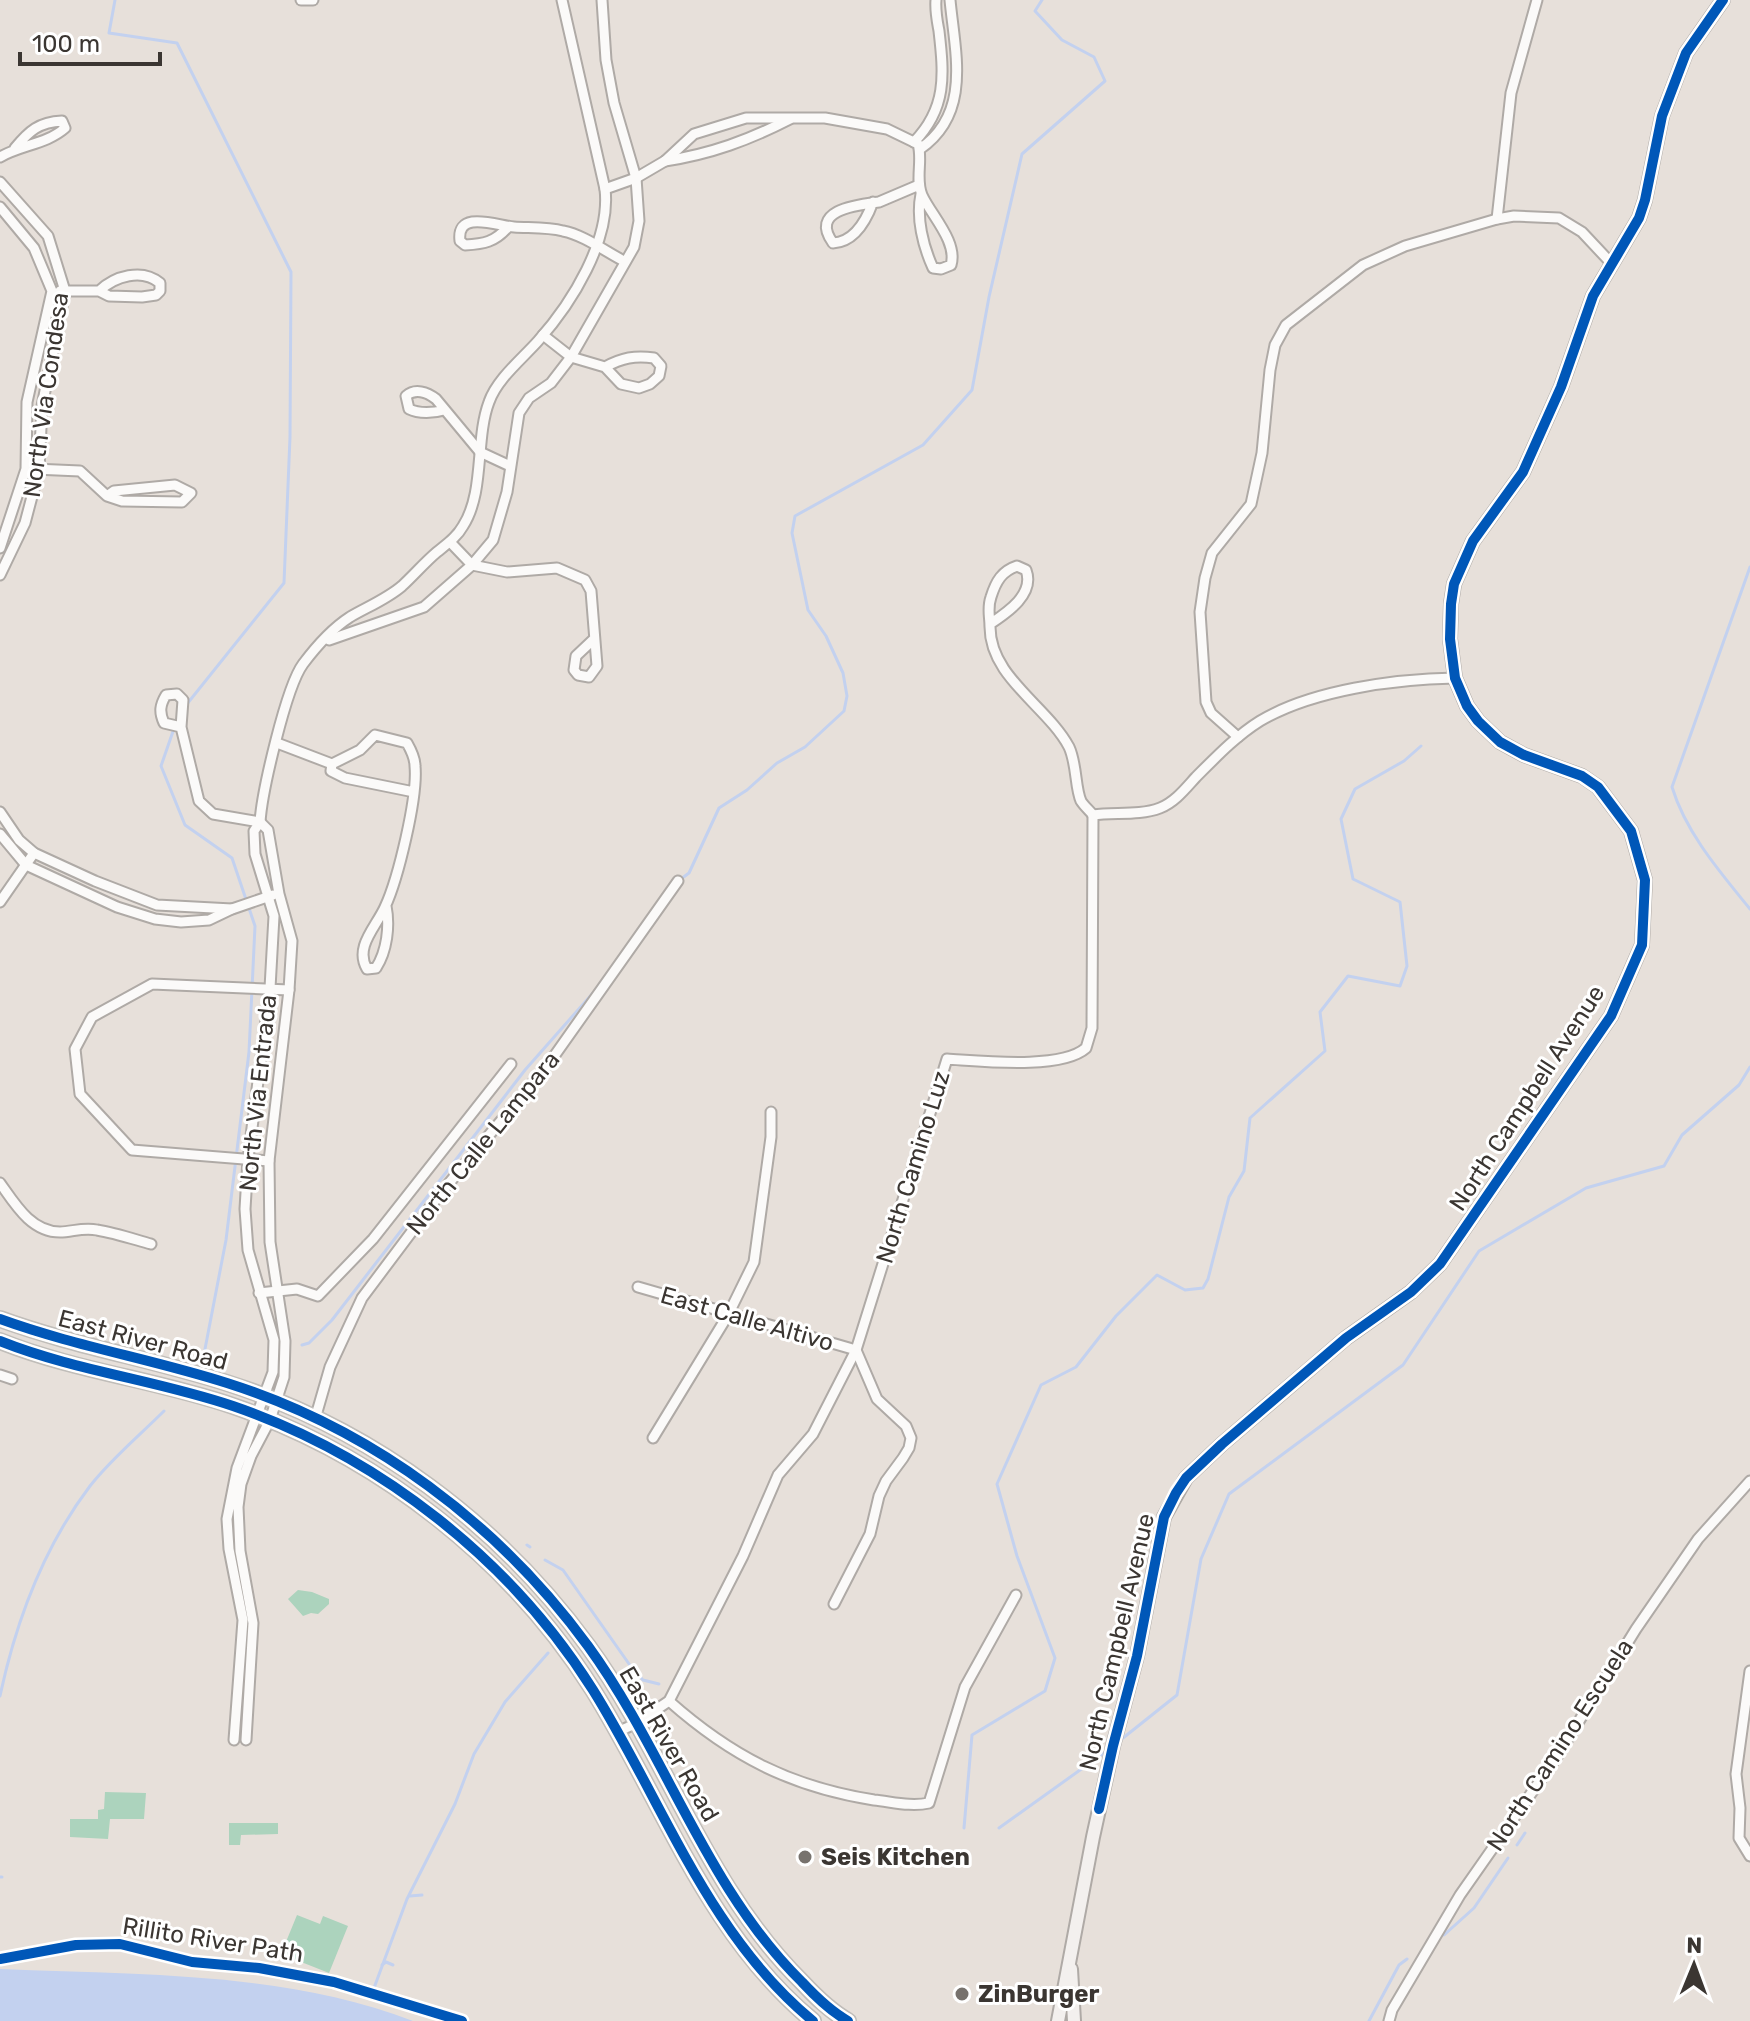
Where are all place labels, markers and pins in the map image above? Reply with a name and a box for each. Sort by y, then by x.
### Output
place label: Seis Kitchen [821,1843,970,1871]
marker: Seis Kitchen [796,1848,814,1866]
place label: ZinBurger [978,1980,1099,2008]
marker: ZinBurger [953,1985,971,2003]

